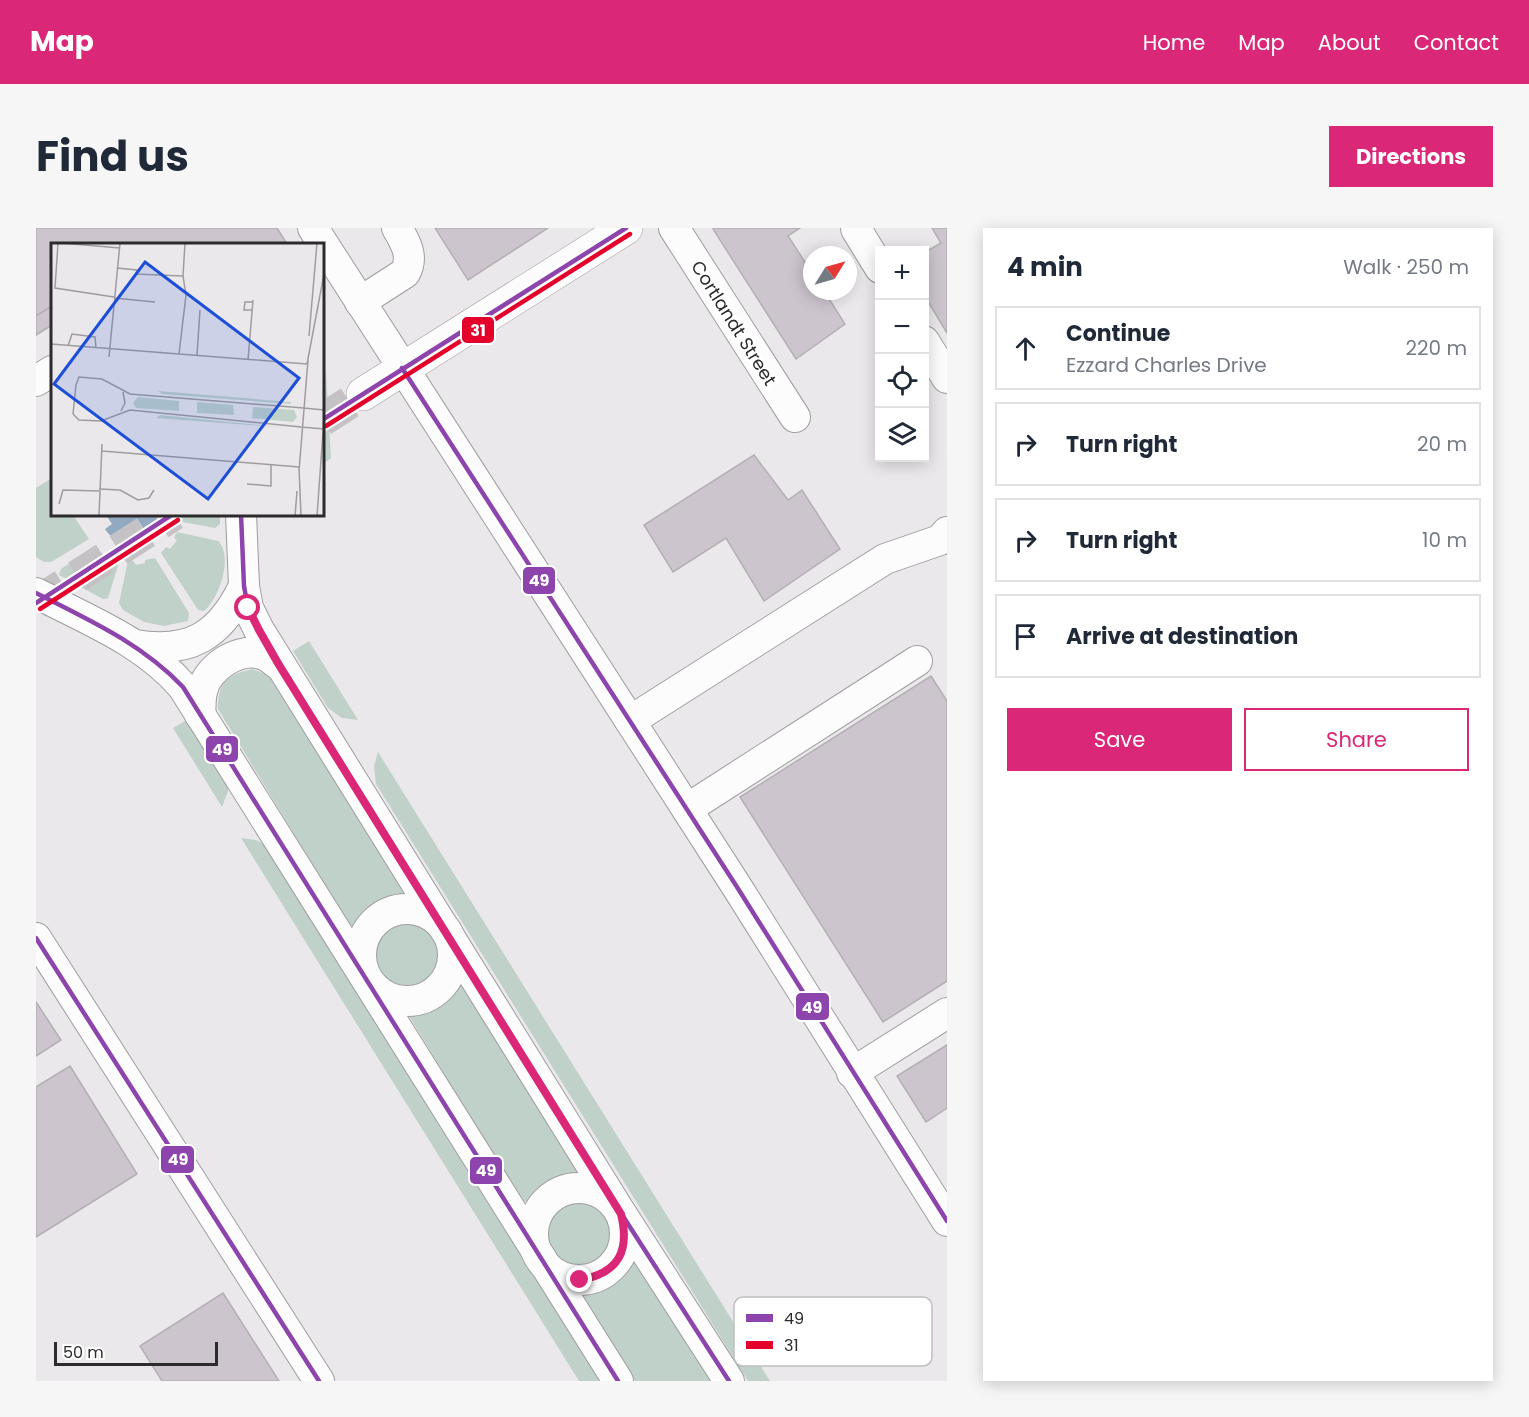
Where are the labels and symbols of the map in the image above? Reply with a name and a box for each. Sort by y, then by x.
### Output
inset map [51,243,324,516]
north arrow [803,246,857,300]
street label: Cortlandt Street [686,256,782,390]
line badge: 31 [461,316,495,344]
text: 31 [470,319,486,342]
line badge: 49 [522,566,556,595]
text: 49 [529,569,549,592]
route start [234,594,260,620]
line badge: 49 [205,735,239,763]
text: 49 [212,738,232,761]
line badge: 49 [795,992,830,1021]
text: 49 [802,996,822,1019]
line badge: 49 [160,1145,195,1174]
text: 49 [168,1148,188,1171]
line badge: 49 [469,1156,503,1185]
text: 49 [476,1159,496,1182]
route end [566,1266,592,1292]
legend [734,1297,932,1366]
text: 49 [784,1307,804,1330]
text: 31 [784,1334,799,1357]
scale bar [54,1339,218,1366]

